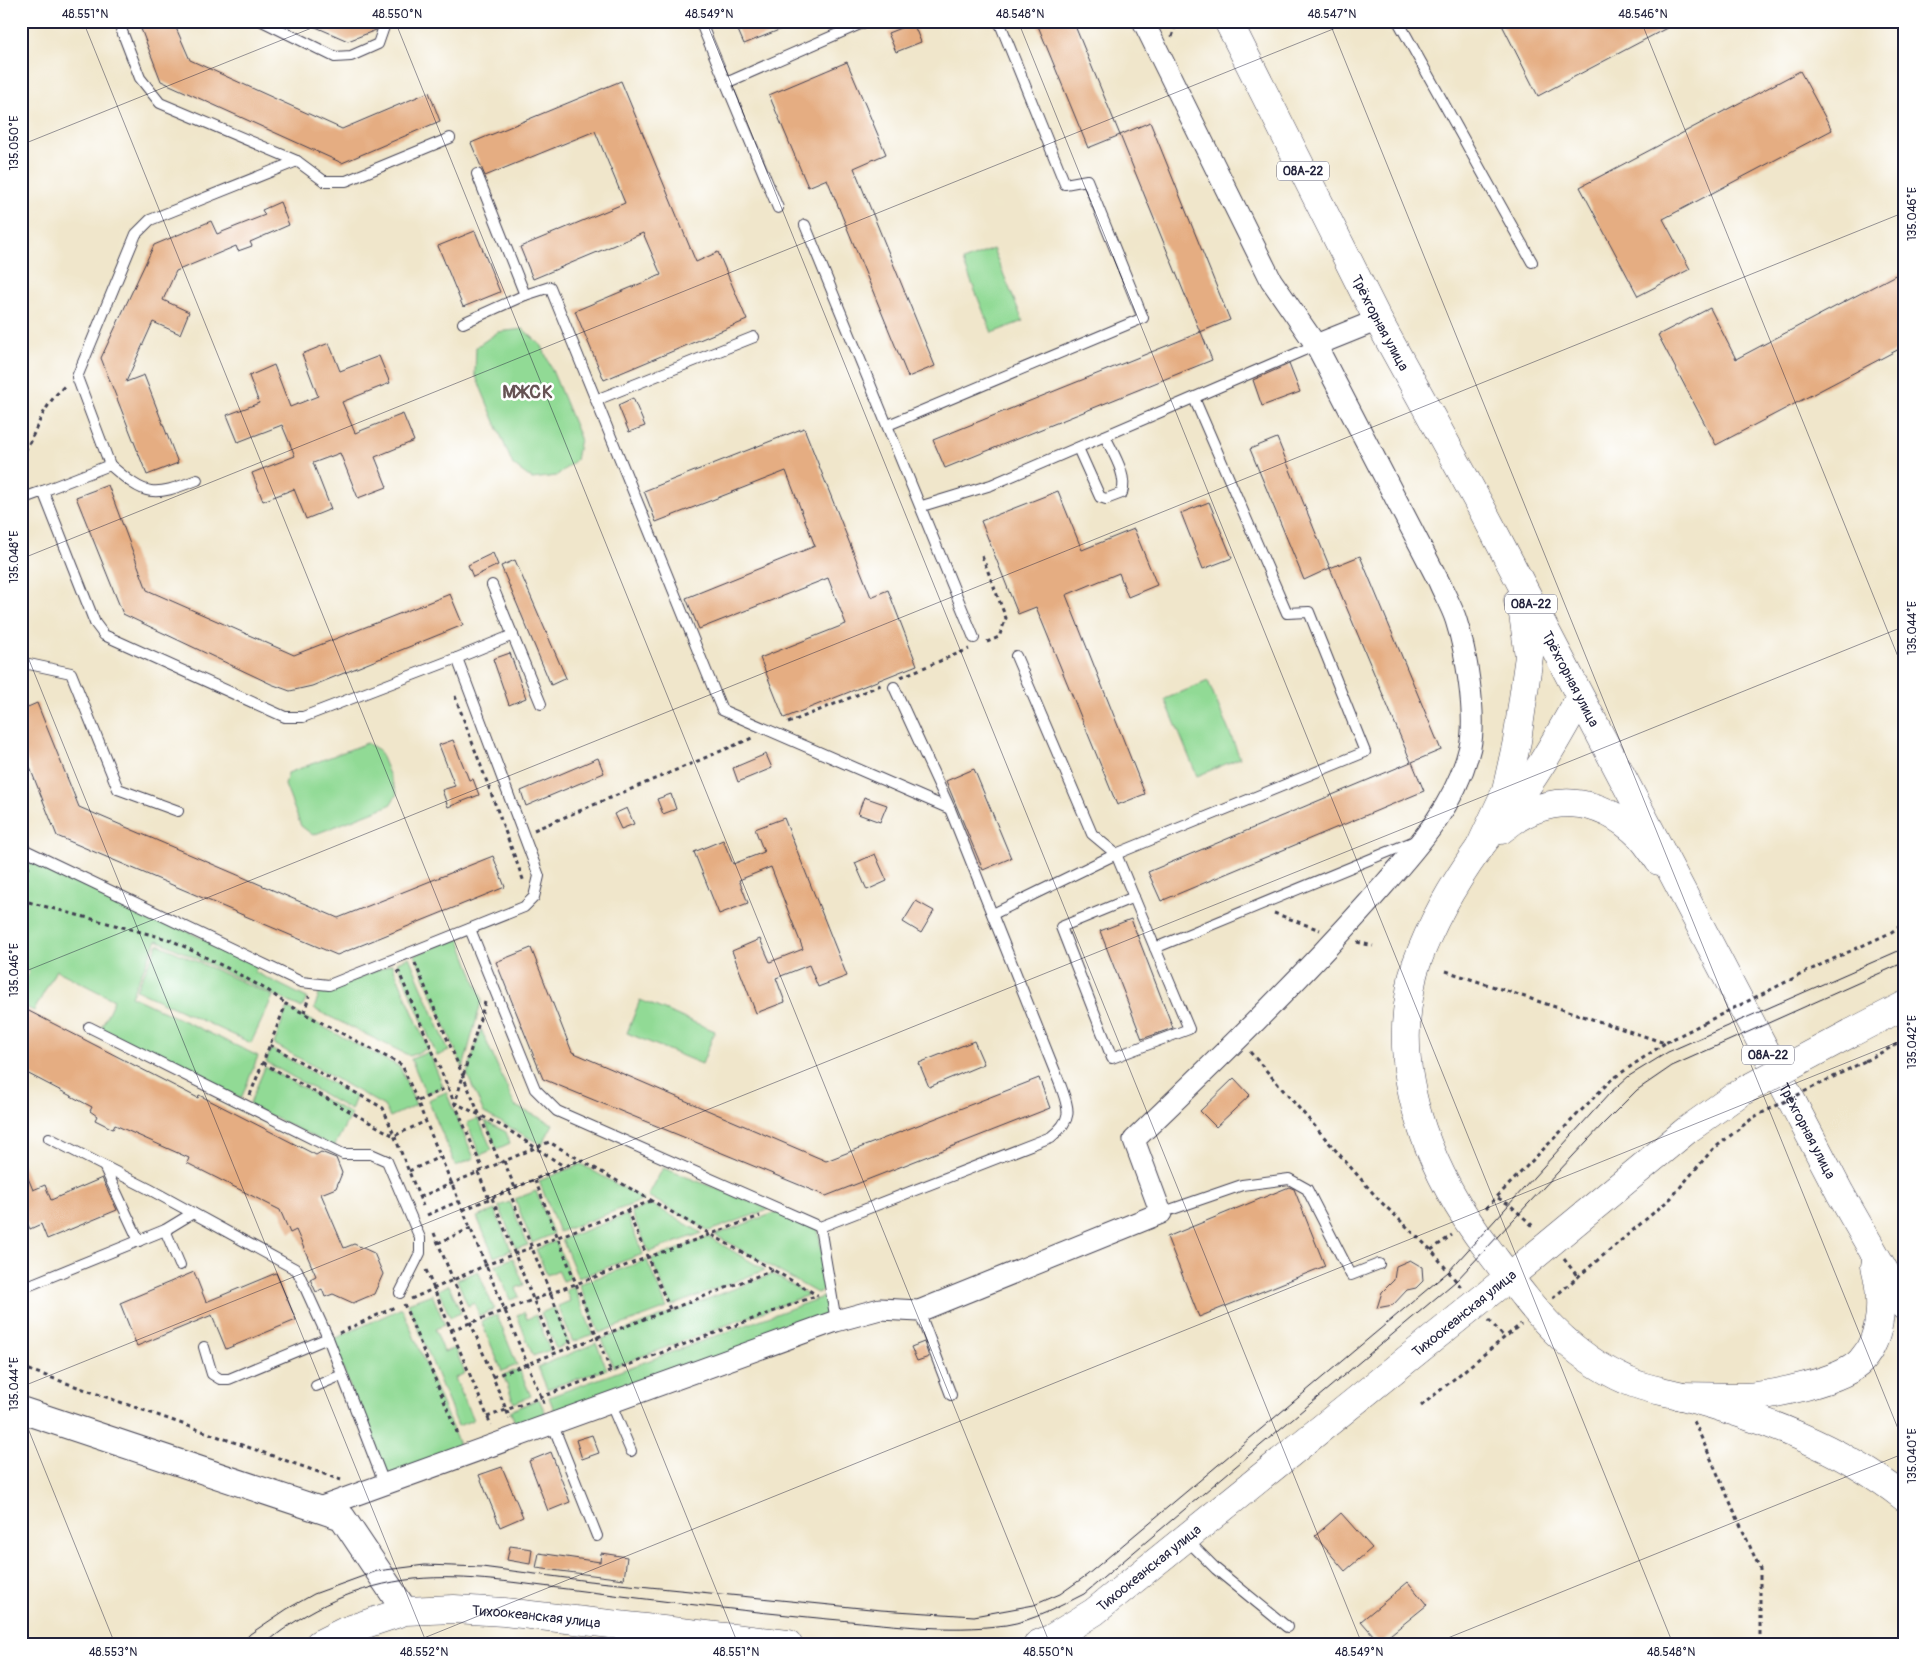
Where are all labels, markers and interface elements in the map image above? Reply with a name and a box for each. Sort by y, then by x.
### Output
text: 48.551°N [62,7,108,22]
text: 48.550°N [372,7,422,22]
text: 48.549°N [685,7,733,22]
text: 48.548°N [996,7,1044,22]
text: 48.547°N [1308,7,1356,22]
text: 48.546°N [1618,7,1668,22]
text: 135.050°E [7,116,22,170]
road number: 08А-22 [1277,162,1329,180]
text: 135.046°E [1905,187,1920,241]
street label: Трёхгорная улица [1348,272,1412,374]
district label: МЖСК [502,380,554,404]
text: 135.048°E [7,530,22,584]
road number: 08А-22 [1505,594,1557,614]
text: 135.044°E [1905,601,1920,655]
street label: Трёхгорная улица [1538,628,1603,730]
text: 135.046°E [7,943,22,997]
text: 135.042°E [1905,1015,1920,1069]
road number: 08А-22 [1742,1046,1794,1064]
street label: Трёхгорная улица [1775,1080,1839,1182]
street label: Тихоокеанская улица [1409,1266,1520,1361]
text: 135.044°E [7,1357,22,1411]
text: 135.040°E [1905,1428,1920,1484]
street label: Тихоокеанская улица [1093,1521,1205,1615]
street label: Тихоокеанская улица [472,1602,601,1632]
text: 48.553°N [89,1645,137,1660]
text: 48.552°N [400,1645,448,1660]
text: 48.551°N [713,1645,759,1660]
text: 48.550°N [1023,1645,1073,1660]
text: 48.549°N [1335,1645,1383,1660]
text: 48.548°N [1647,1645,1695,1660]

